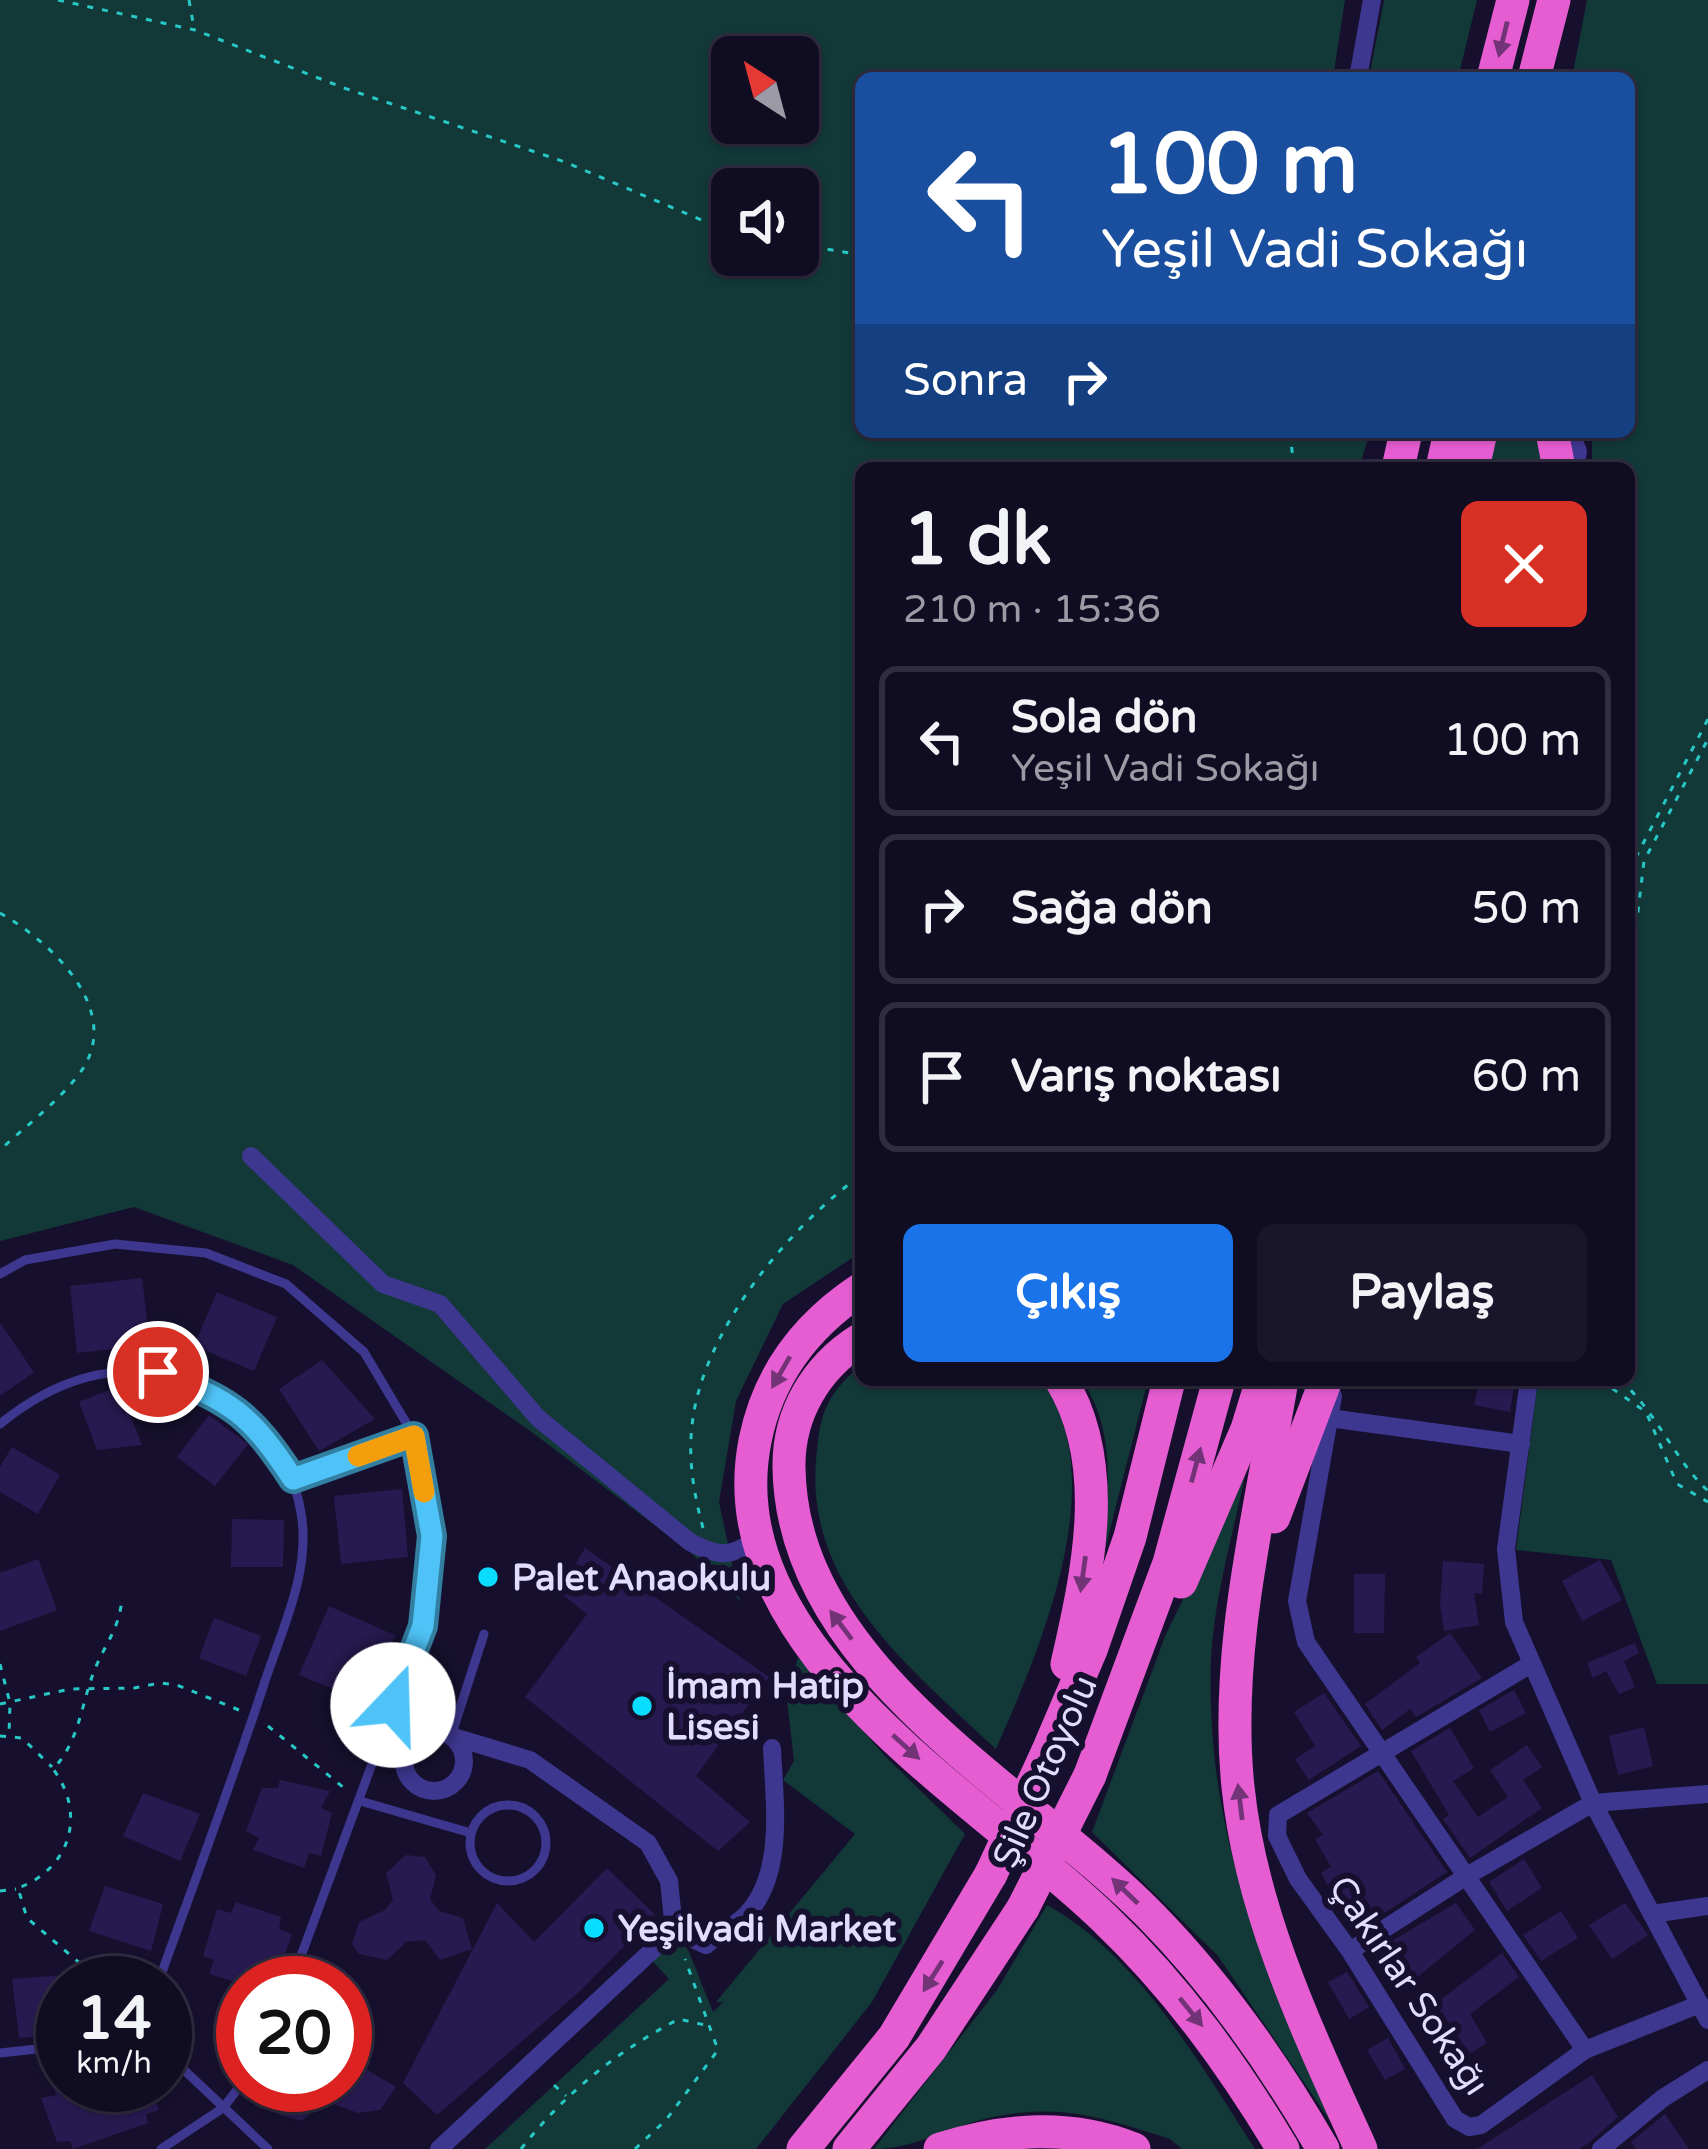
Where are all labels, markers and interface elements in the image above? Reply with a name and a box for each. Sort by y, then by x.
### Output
one-way arrow [1493,21,1512,58]
north arrow [711,36,819,144]
map controls [711,36,819,276]
text: 100 m [1101,115,1358,216]
icon: left [903,120,1059,276]
button: sound [711,168,819,276]
text: Yeşil Vadi Sokağı [1101,217,1528,282]
icon: right [1052,348,1118,414]
text: Sonra [903,354,1028,408]
text: 1 dk [903,497,1052,584]
button: close [1461,501,1587,627]
text: 210 m · 15:36 [903,586,1161,633]
text: Sola dön [1011,691,1197,745]
icon: left [909,708,975,774]
text: 100 m [1443,714,1581,768]
text: Yeşil Vadi Sokağı [1011,745,1320,792]
icon: right [909,876,975,942]
text: Sağa dön [1011,882,1213,936]
text: 50 m [1471,882,1581,936]
icon: arrive [909,1044,975,1110]
text: Varış noktası [1011,1050,1281,1104]
text: 60 m [1471,1050,1581,1104]
button: Çıkış [903,1224,1233,1362]
button: Paylaş [1257,1224,1587,1362]
pin [107,1321,209,1423]
icon: arrive [125,1339,191,1405]
one-way arrow [771,1355,792,1389]
one-way arrow [1187,1447,1206,1484]
one-way arrow [1073,1556,1092,1593]
place label: Palet Anaokulu [512,1557,771,1600]
marker: Palet Anaokulu [475,1564,501,1590]
one-way arrow [830,1609,854,1641]
position arrow [330,1642,456,1768]
place label: İmam Hatip Lisesi [666,1665,864,1749]
street label: Şile Otoyolu [984,1669,1107,1874]
marker: İmam Hatip Lisesi [629,1693,655,1719]
one-way arrow [891,1733,920,1760]
one-way arrow [1230,1783,1249,1820]
street label: Çakırlar Sokağı [1320,1868,1498,2104]
one-way arrow [1111,1877,1140,1905]
place label: Yeşilvadi Market [618,1908,896,1951]
marker: Yeşilvadi Market [581,1915,607,1941]
speed limit sign: 20 [216,1956,372,2112]
one-way arrow [923,1960,945,1992]
text: 14 [76,1983,152,2055]
one-way arrow [1178,1996,1204,2027]
text: km/h [76,2045,152,2082]

